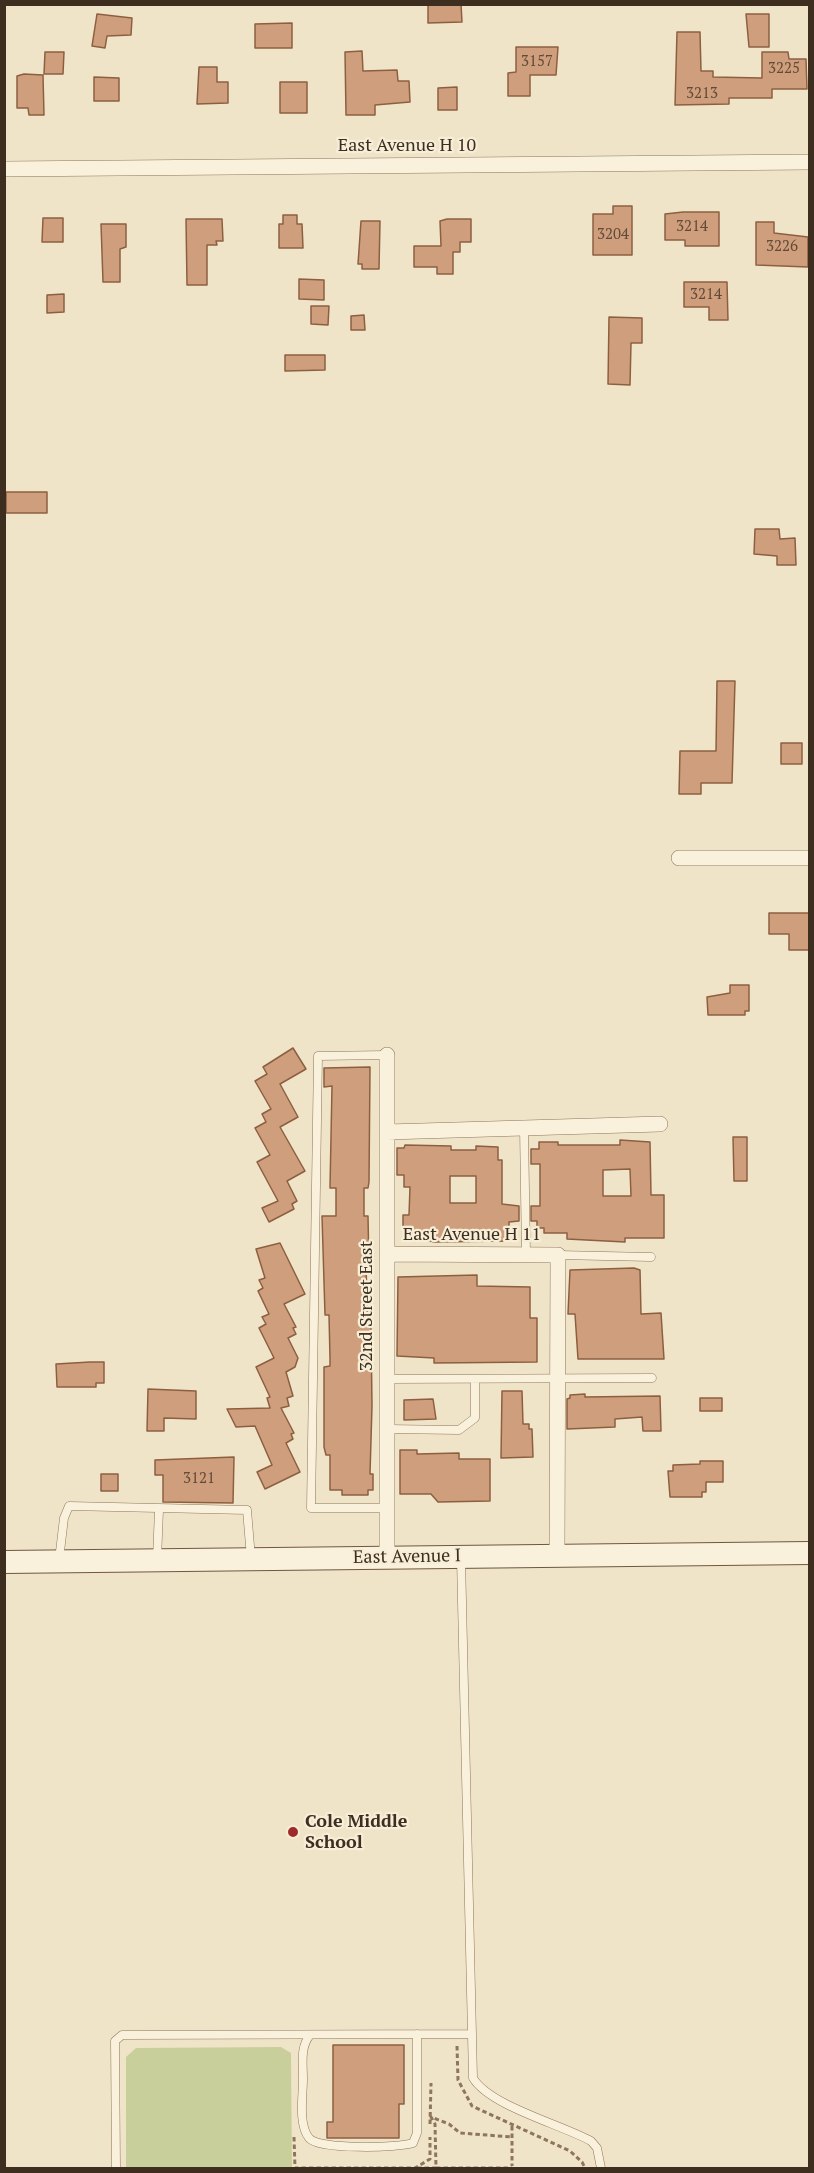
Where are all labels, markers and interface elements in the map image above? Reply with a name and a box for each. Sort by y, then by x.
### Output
house number: 3157 [521,53,553,71]
house number: 3225 [768,60,800,78]
house number: 3213 [686,85,718,103]
street label: East Avenue H 10 [338,135,476,157]
house number: 3214 [676,218,708,236]
house number: 3204 [597,226,629,244]
house number: 3226 [766,238,798,256]
house number: 3214 [690,286,722,304]
street label: East Avenue H 11 [403,1224,541,1246]
street label: 32nd Street East [356,1241,378,1371]
house number: 3121 [183,1470,215,1488]
street label: East Avenue I [353,1545,461,1569]
place label: Cole Middle School [305,1811,407,1854]
marker: Cole Middle School [286,1825,300,1839]

